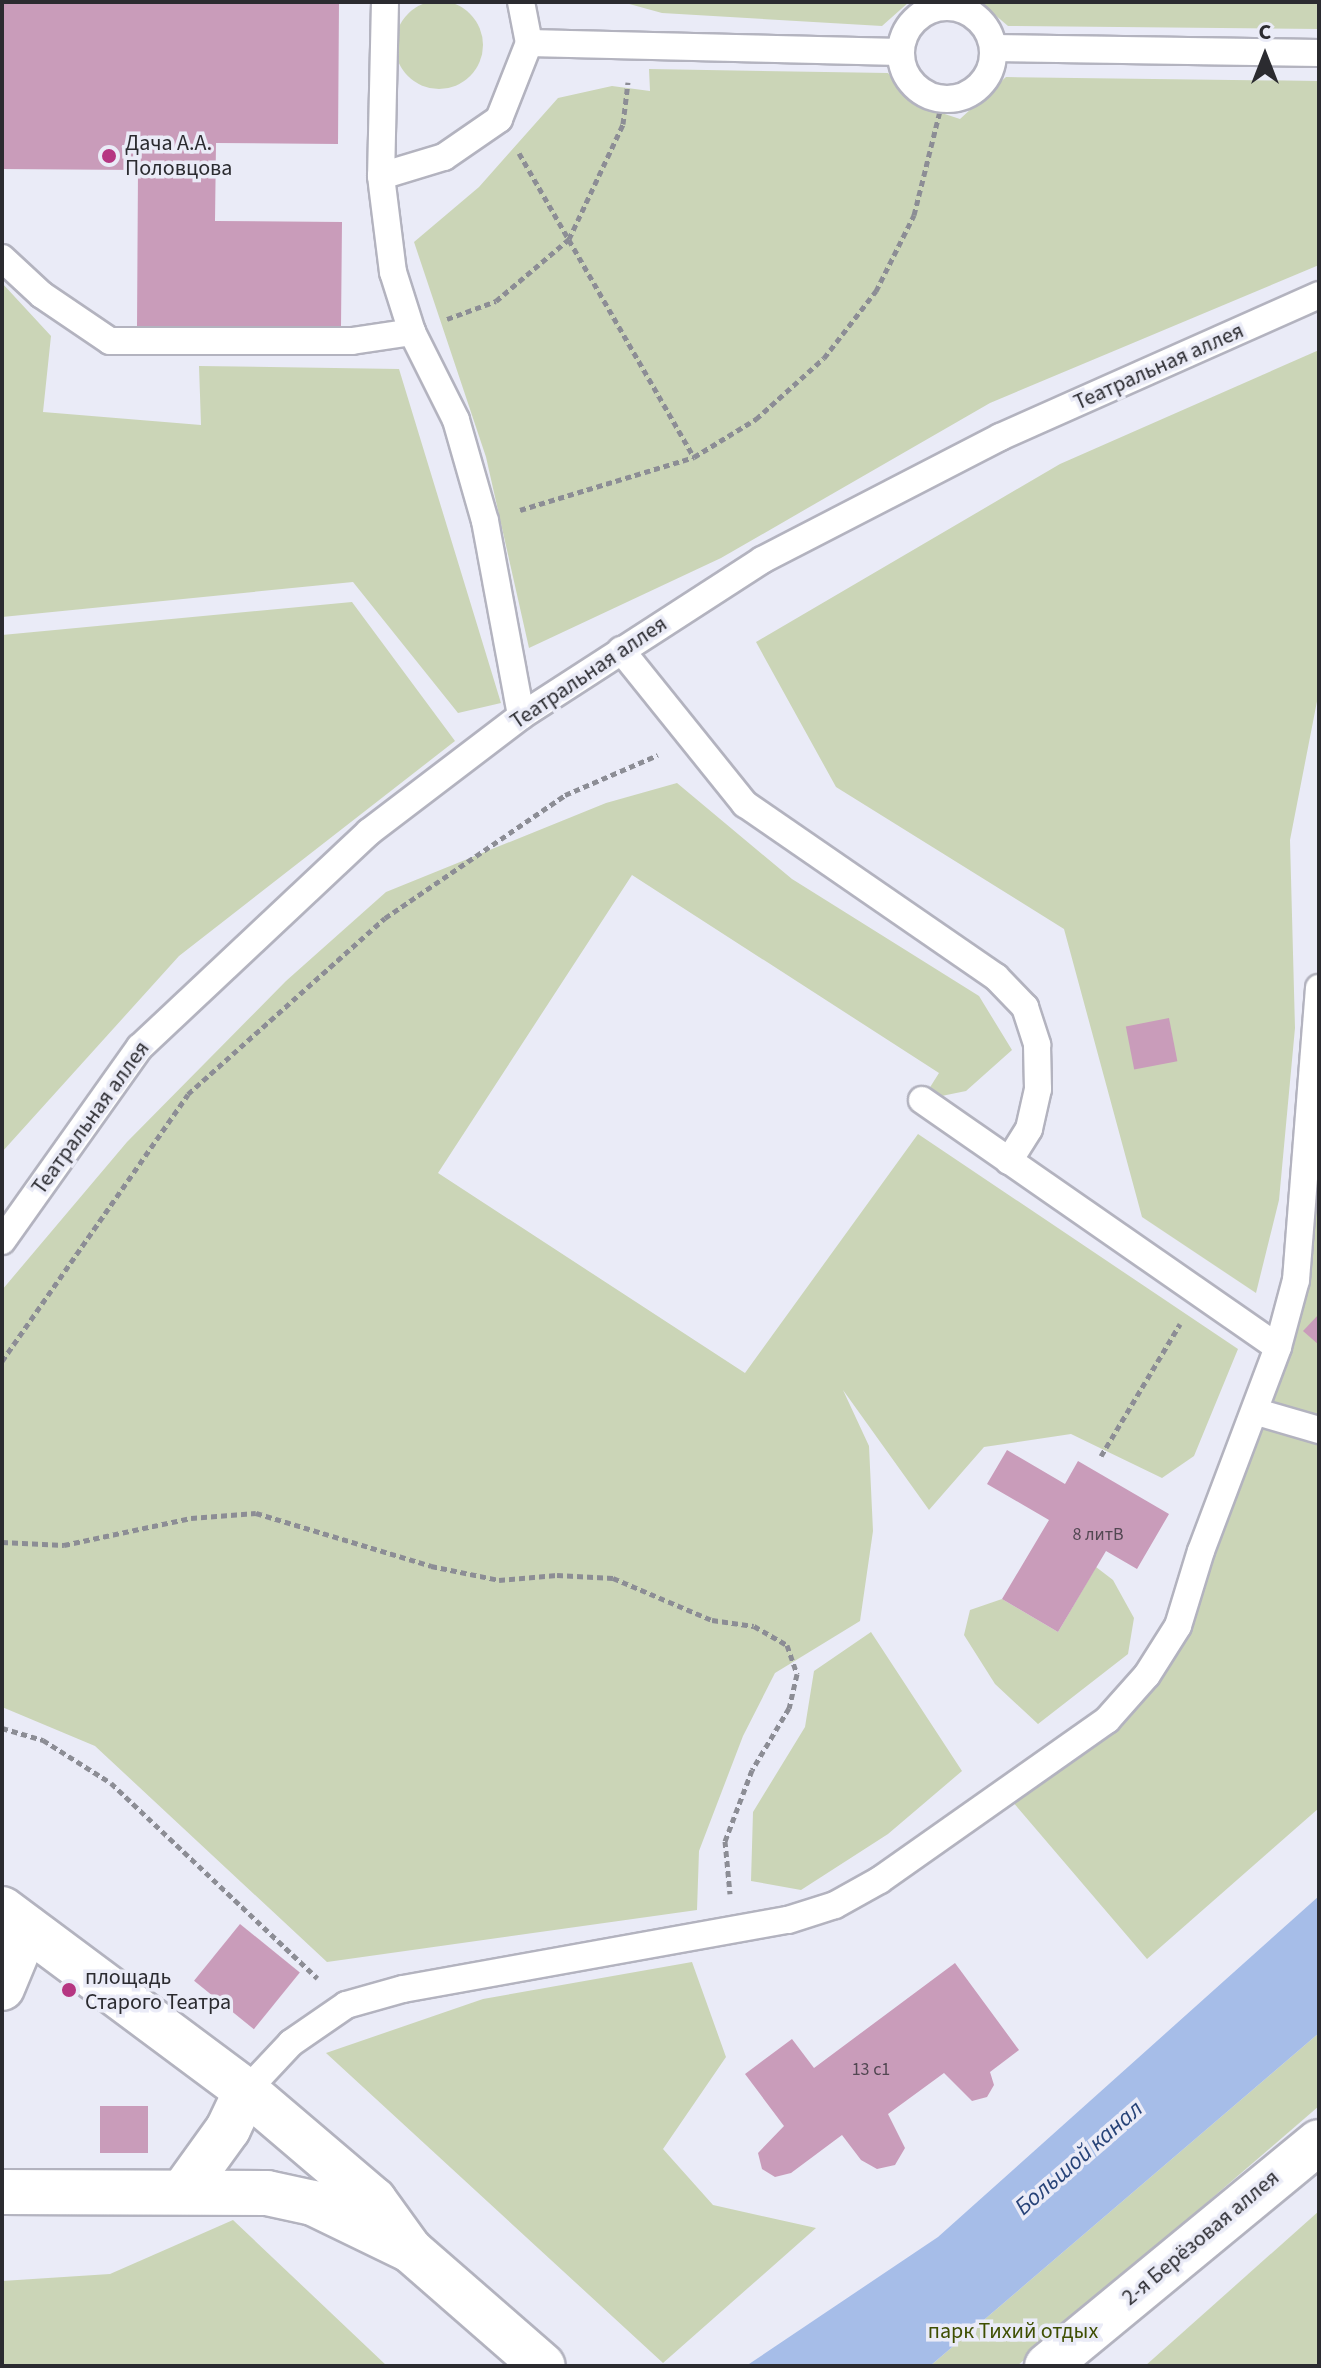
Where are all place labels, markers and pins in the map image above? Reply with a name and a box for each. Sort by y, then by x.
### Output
place label: Дача А.А. Половцова [125,130,232,182]
marker: Дача А.А. Половцова [100,147,118,165]
place label: площадь Старого Театра [85,1964,231,2016]
marker: площадь Старого Театра [60,1981,78,1999]

